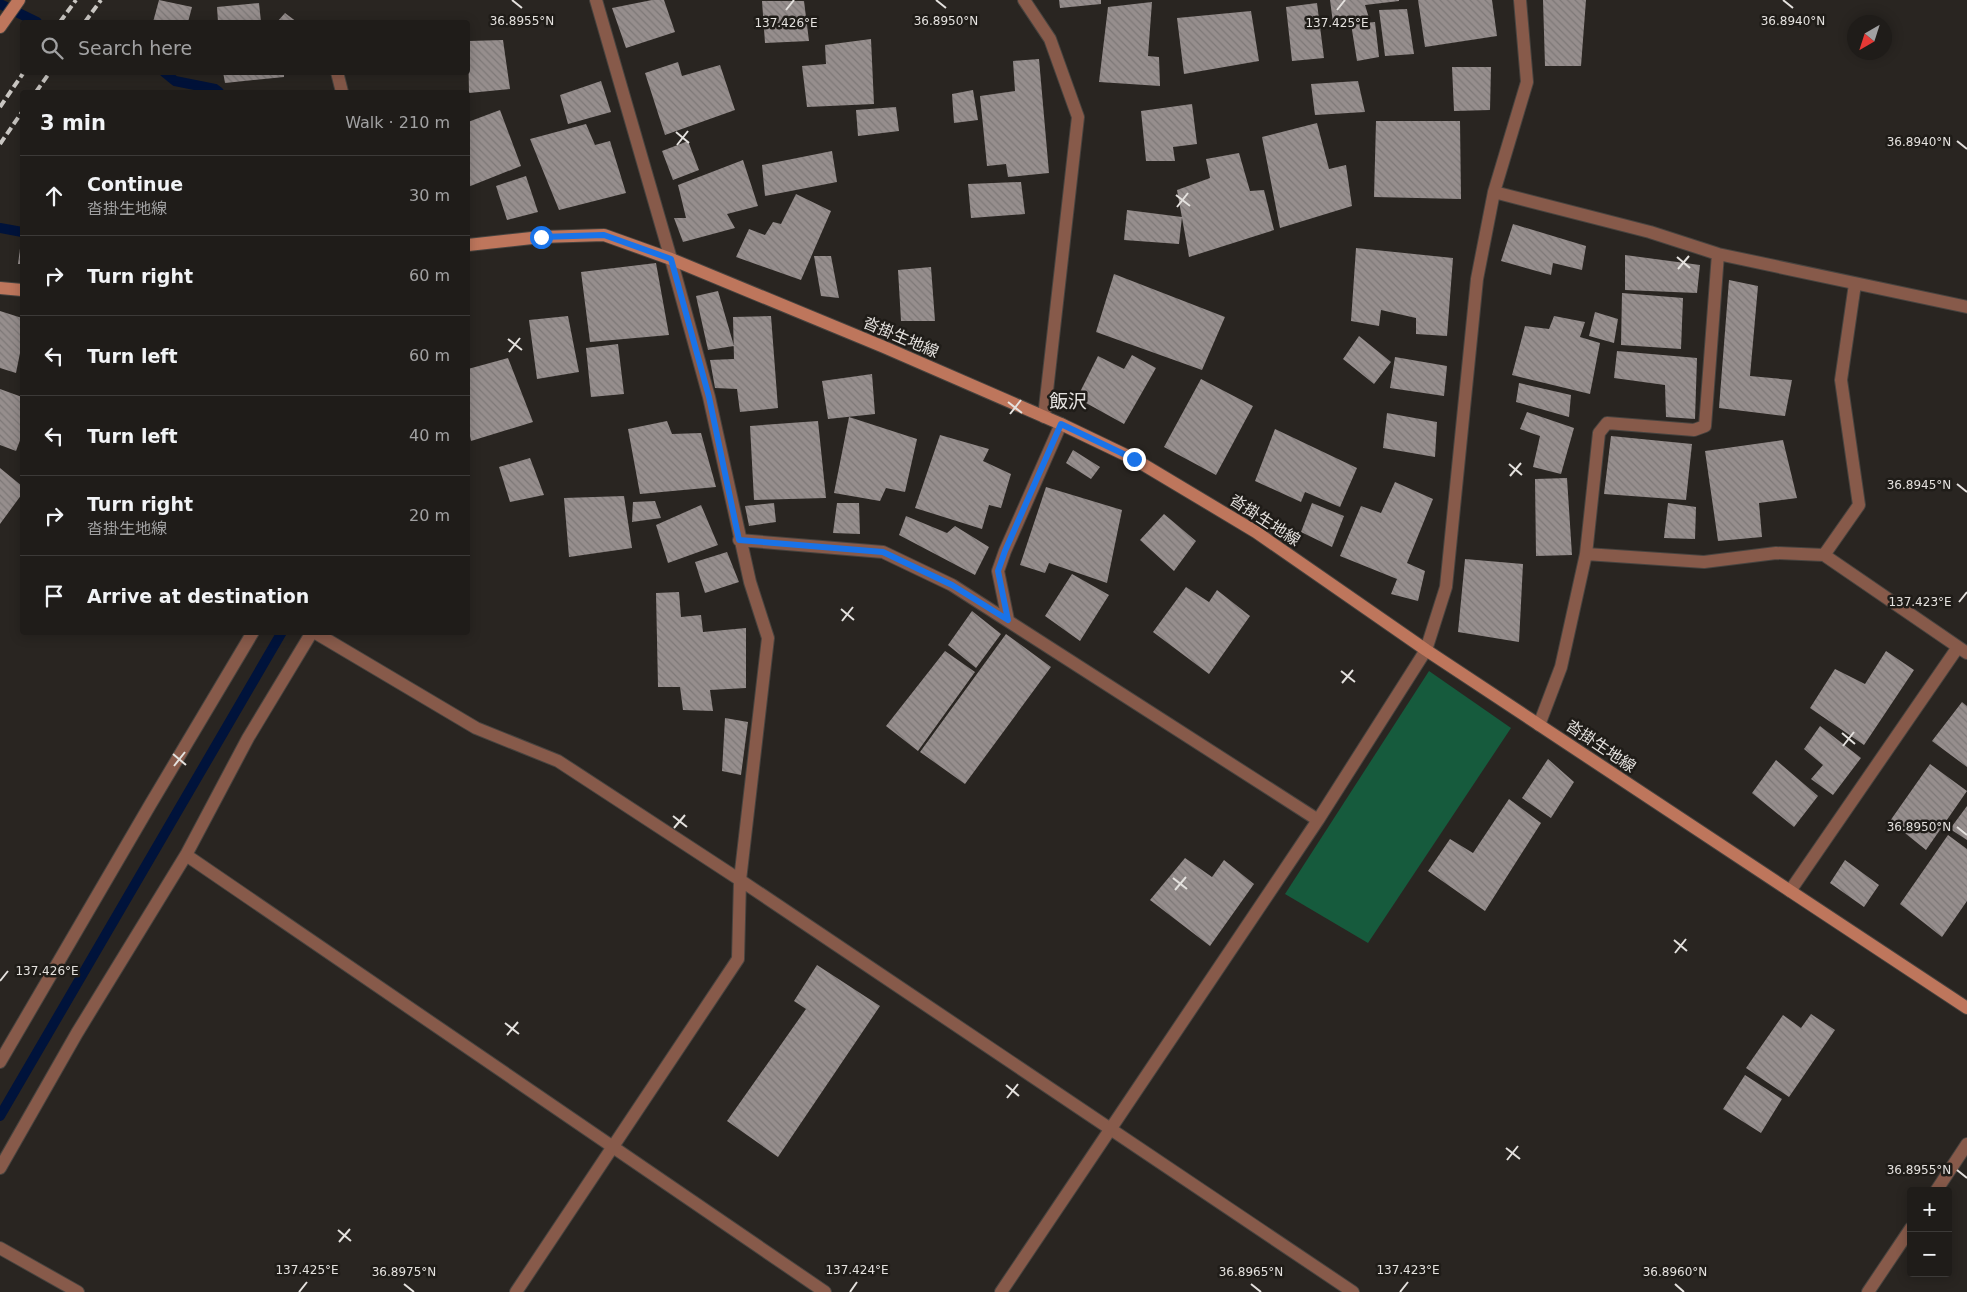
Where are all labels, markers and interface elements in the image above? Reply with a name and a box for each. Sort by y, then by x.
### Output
text: 36.8955°N [490,14,554,28]
text: 36.8950°N [914,14,978,28]
text: 36.8940°N [1761,14,1825,28]
north arrow [1847,15,1892,60]
text: 137.426°E [754,16,818,30]
text: 137.425°E [1305,16,1369,30]
search box [20,20,470,75]
icon: search [38,34,66,62]
text: Search here [78,37,192,59]
text: 3 min [40,111,106,135]
text: Walk · 210 m [345,113,450,132]
text: 36.8940°N [1887,135,1951,149]
text: Continue [87,173,183,195]
icon: ahead [40,182,68,210]
text: 30 m [409,186,450,205]
text: 沓掛生地線 [87,199,167,218]
route start [530,226,553,249]
icon: right [40,262,68,290]
text: Turn right [87,265,193,287]
text: 60 m [409,266,450,285]
street label: 沓掛生地線 [860,313,942,361]
icon: left [40,342,68,370]
text: Turn left [87,345,178,367]
text: 60 m [409,346,450,365]
district label: 飯沢 [1049,390,1087,412]
icon: left [40,422,68,450]
text: Turn left [87,425,178,447]
text: 40 m [409,426,450,445]
route end [1123,448,1146,471]
text: 36.8945°N [1887,478,1951,492]
street label: 沓掛生地線 [1226,490,1304,550]
text: Turn right [87,493,193,515]
icon: right [40,502,68,530]
text: 20 m [409,506,450,525]
text: 沓掛生地線 [87,519,167,538]
icon: arrive [40,582,68,610]
text: Arrive at destination [87,585,309,607]
text: 137.423°E [1888,595,1952,609]
street label: 沓掛生地線 [1563,716,1639,776]
text: 36.8950°N [1887,820,1951,834]
text: 137.426°E [15,964,79,978]
text: 36.8955°N [1887,1163,1951,1177]
map controls [1907,1187,1952,1277]
button: + [1907,1187,1952,1232]
button: − [1907,1232,1952,1277]
text: 137.425°E [275,1263,339,1277]
text: 137.424°E [825,1263,889,1277]
text: 137.423°E [1376,1263,1440,1277]
text: 36.8975°N [372,1265,436,1279]
text: 36.8965°N [1219,1265,1283,1279]
text: 36.8960°N [1643,1265,1707,1279]

